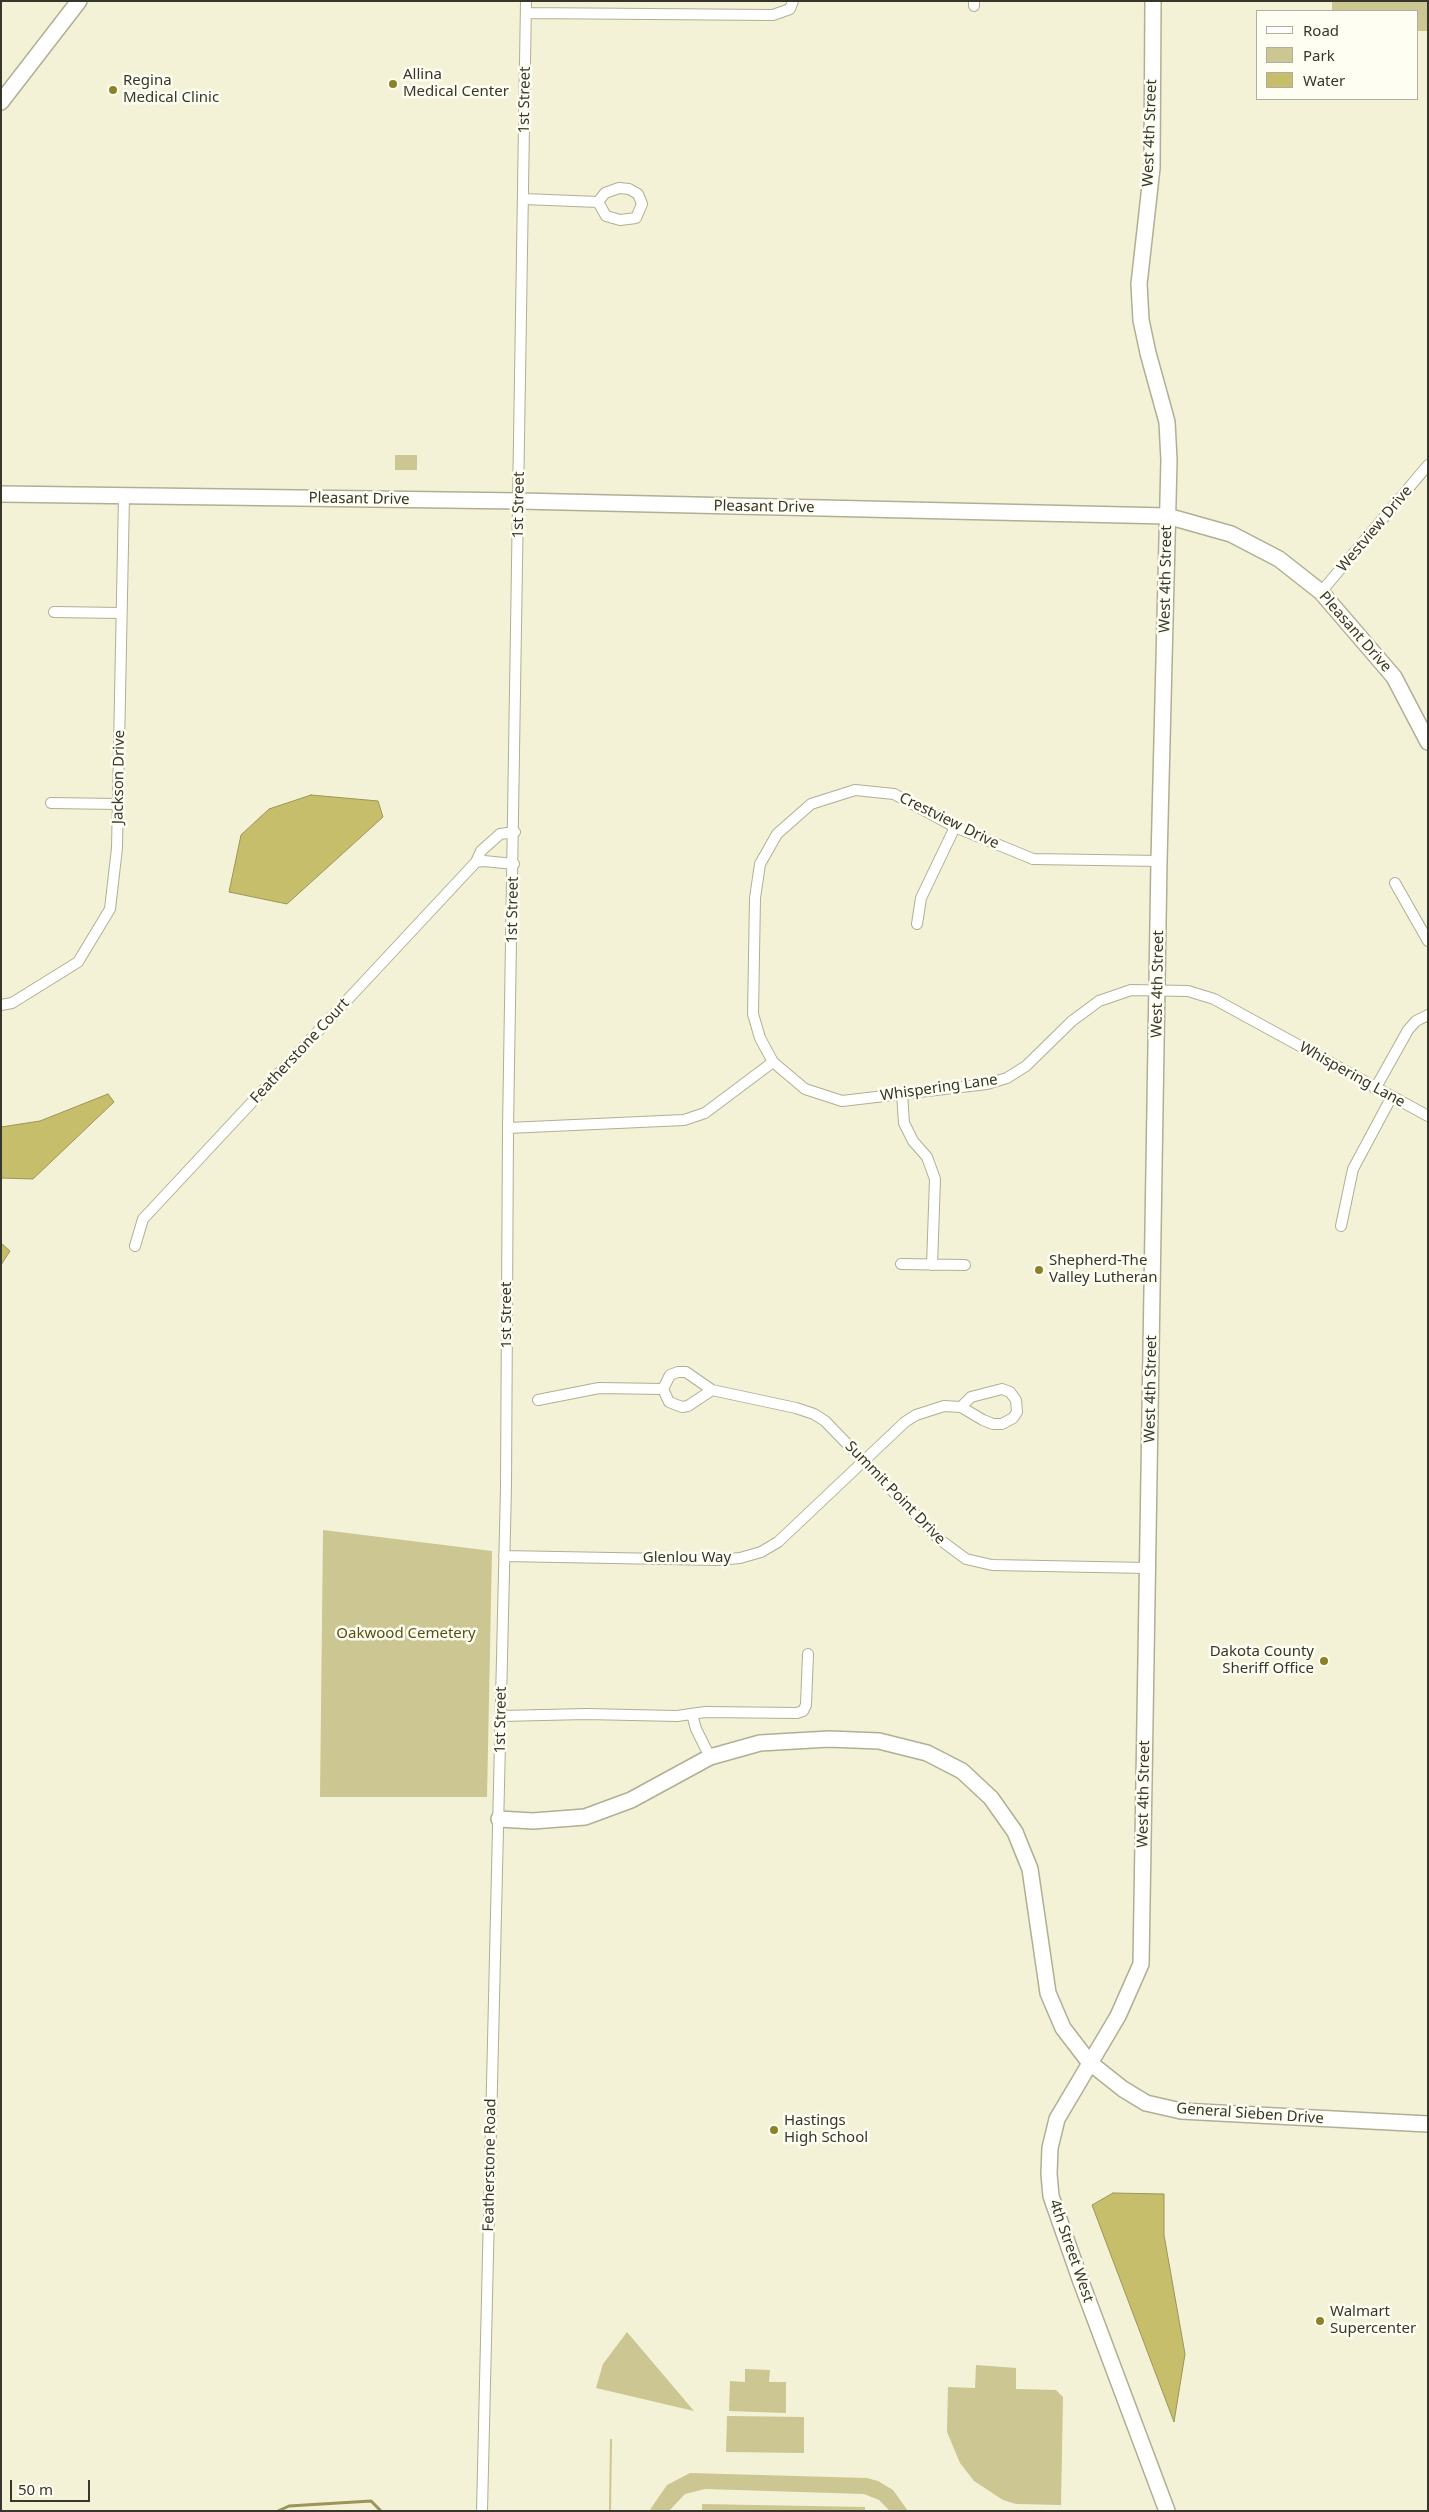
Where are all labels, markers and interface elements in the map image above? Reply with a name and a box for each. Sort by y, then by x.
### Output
legend [1256,10,1419,100]
text: Road [1303,20,1339,40]
text: Park [1303,45,1335,65]
place label: Allina Medical Center [403,66,509,101]
street label: 1st Street [515,66,535,134]
text: Water [1303,70,1345,90]
place label: Regina Medical Clinic [123,72,219,107]
marker: Allina Medical Center [387,78,399,90]
street label: West 4th Street [1139,79,1161,187]
marker: Regina Medical Clinic [107,84,119,96]
street label: 1st Street [509,471,529,539]
street label: Westview Drive [1334,482,1416,576]
street label: Pleasant Drive [308,489,410,509]
street label: Pleasant Drive [713,497,815,517]
street label: West 4th Street [1156,525,1176,633]
street label: Pleasant Drive [1315,588,1395,676]
street label: Jackson Drive [109,730,129,824]
street label: Crestview Drive [896,789,1002,853]
street label: 1st Street [503,876,523,944]
street label: West 4th Street [1148,930,1168,1038]
street label: Featherstone Court [247,995,353,1107]
street label: Whispering Lane [1296,1038,1408,1112]
street label: Whispering Lane [879,1071,999,1105]
place label: Shepherd-The Valley Lutheran [1049,1252,1157,1287]
marker: Shepherd-The Valley Lutheran [1033,1264,1045,1276]
street label: 1st Street [498,1282,516,1348]
street label: West 4th Street [1141,1335,1161,1443]
street label: Summit Point Drive [841,1438,949,1548]
street label: Glenlou Way [643,1549,731,1567]
park label: Oakwood Cemetery [336,1625,476,1643]
place label: Dakota County Sheriff Office [1210,1643,1314,1678]
marker: Dakota County Sheriff Office [1318,1655,1330,1667]
street label: 1st Street [491,1686,511,1754]
street label: West 4th Street [1134,1740,1154,1848]
street label: Featherstone Road [480,2098,500,2232]
street label: General Sieben Drive [1176,2100,1324,2128]
place label: Hastings High School [784,2112,868,2147]
marker: Hastings High School [768,2124,780,2136]
street label: 4th Street West [1045,2197,1097,2305]
place label: Walmart Supercenter [1330,2303,1416,2338]
marker: Walmart Supercenter [1314,2315,1326,2327]
scale bar [12,2470,92,2502]
text: 50 m [18,2479,53,2499]

